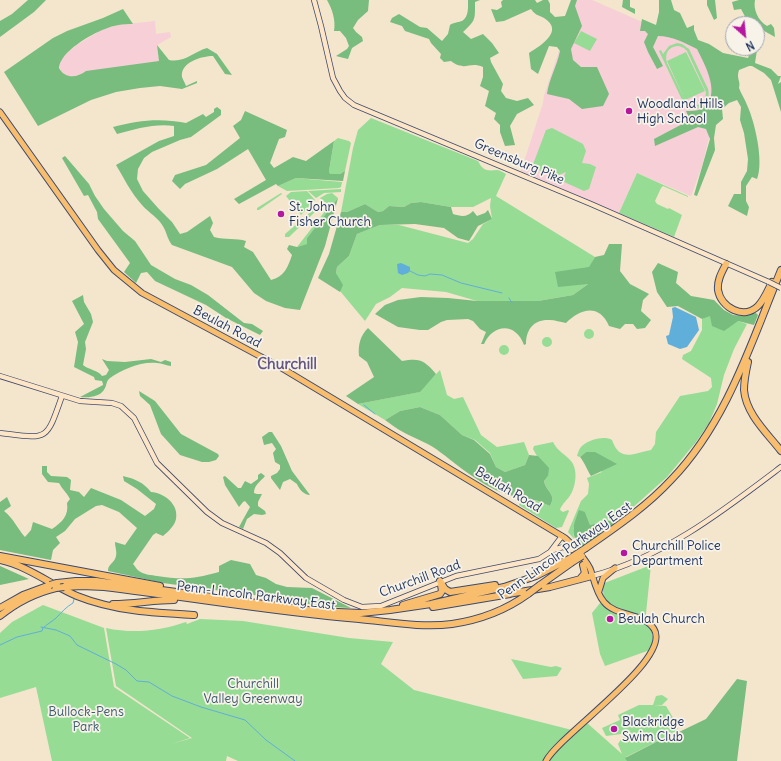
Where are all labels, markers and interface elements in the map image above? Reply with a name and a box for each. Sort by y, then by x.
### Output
north arrow [725,16,765,56]
text: N [743,38,757,54]
place label: Woodland Hills High School [637,96,723,127]
marker: Woodland Hills High School [624,106,634,116]
street label: Greensburg Pike [472,136,566,188]
place label: St. John Fisher Church [289,199,371,230]
marker: St. John Fisher Church [276,209,286,219]
street label: Beulah Road [190,303,264,351]
district label: Churchill [257,356,317,374]
street label: Beulah Road [472,464,544,516]
street label: Penn-Lincoln Parkway East [495,499,635,603]
place label: Churchill Police Department [632,538,721,569]
marker: Churchill Police Department [619,548,629,558]
street label: Churchill Road [377,557,463,601]
street label: Penn-Lincoln Parkway East [176,579,336,613]
place label: Beulah Church [618,611,705,627]
marker: Beulah Church [605,614,615,624]
park label: Churchill Valley Greenway [203,676,303,707]
park label: Bullock-Pens Park [48,704,124,735]
place label: Blackridge Swim Club [622,714,684,745]
marker: Blackridge Swim Club [609,724,619,734]

